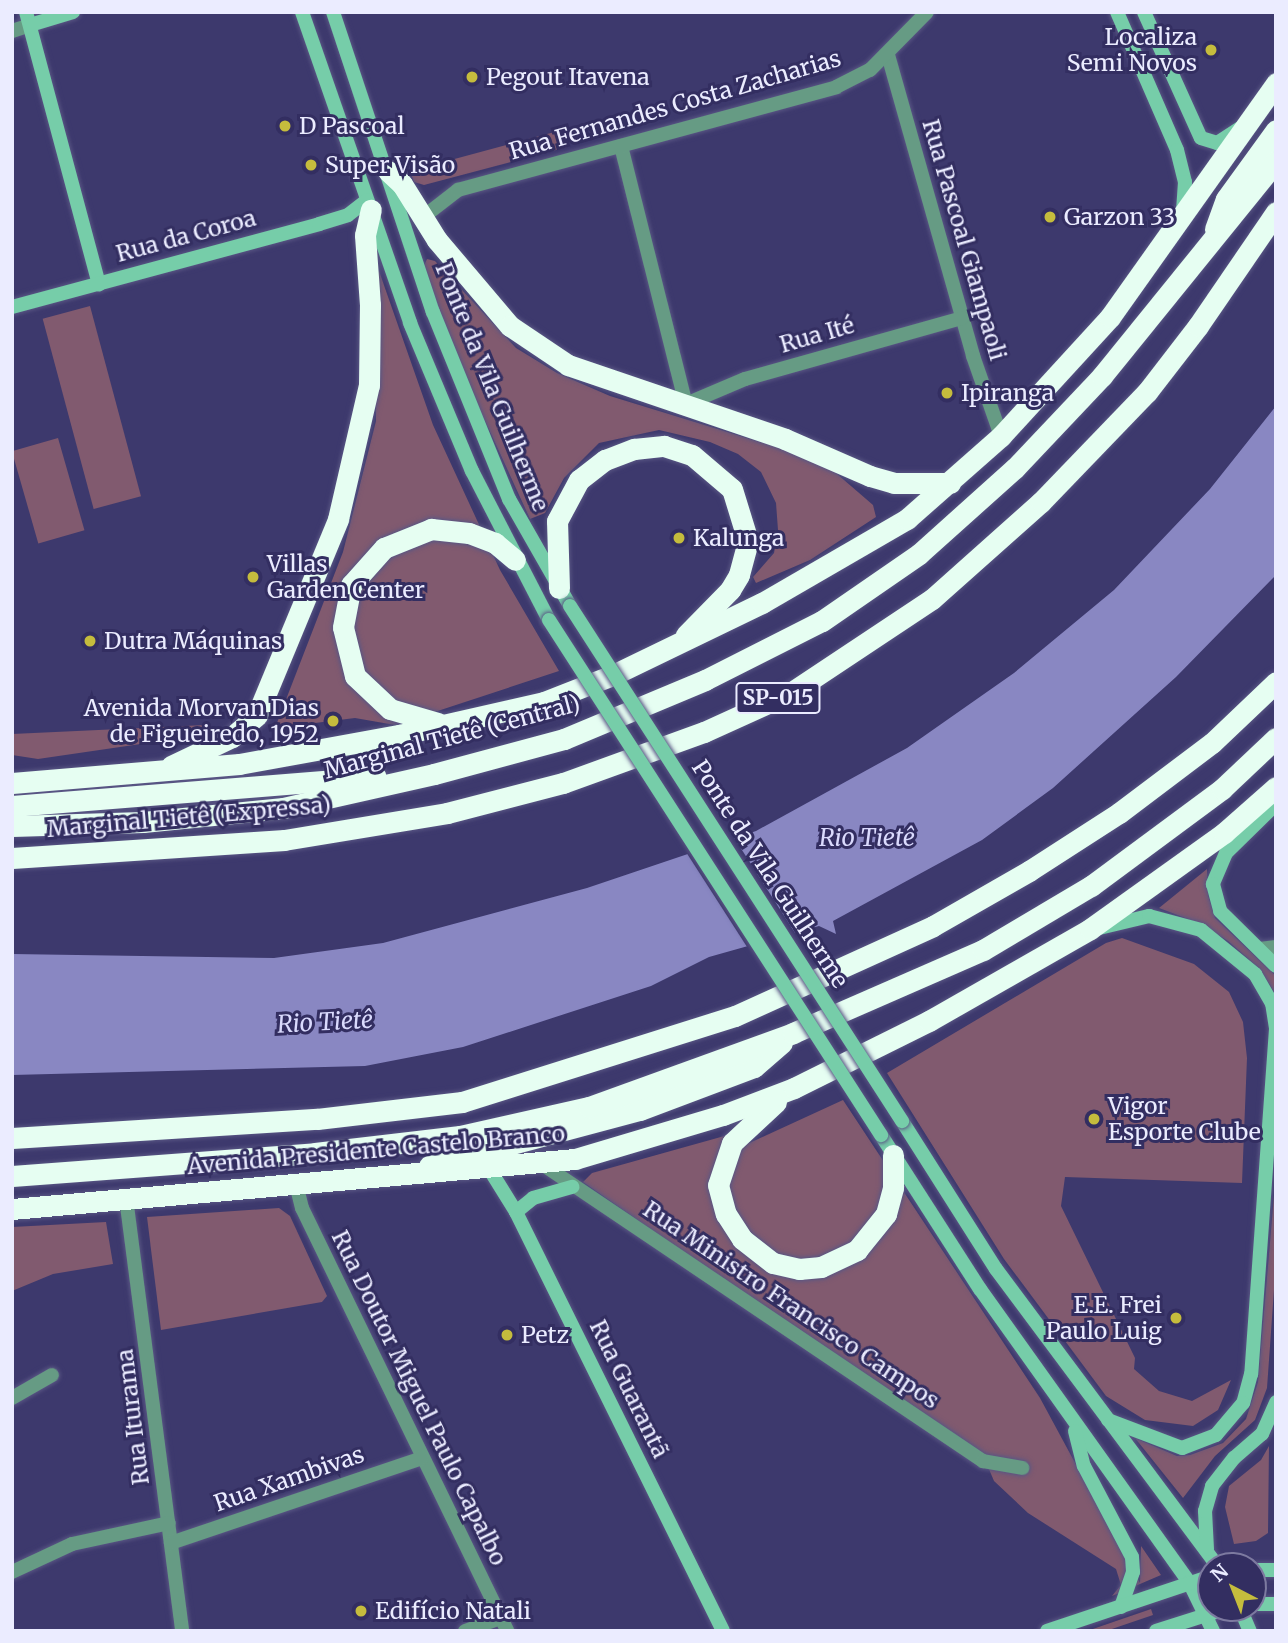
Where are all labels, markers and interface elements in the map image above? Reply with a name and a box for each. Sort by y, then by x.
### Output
place label: Localiza Semi Novos [1067,23,1197,77]
marker: Localiza Semi Novos [1203,42,1219,58]
street label: Rua Fernandes Costa Zacharias [506,44,844,166]
place label: Pegout Itavena [486,63,650,91]
marker: Pegout Itavena [464,69,480,85]
place label: D Pascoal [299,112,405,140]
street label: Rua Pascoal Giampaoli [916,116,1012,364]
marker: D Pascoal [277,118,293,134]
place label: Super Visão [325,151,455,179]
marker: Super Visão [303,157,319,173]
place label: Garzon 33 [1064,203,1175,231]
street label: Rua da Coroa [113,204,259,268]
marker: Garzon 33 [1042,209,1058,225]
street label: Ponte da Vila Guilherme [429,259,555,515]
street label: Rua Ité [777,311,857,359]
place label: Ipiranga [961,379,1054,407]
marker: Ipiranga [939,385,955,401]
place label: Kalunga [693,524,784,552]
marker: Kalunga [671,530,687,546]
place label: Villas Garden Center [267,550,425,604]
marker: Villas Garden Center [245,569,261,585]
place label: Dutra Máquinas [104,627,282,655]
marker: Dutra Máquinas [82,633,98,649]
road number: SP-015 [734,680,822,716]
street label: Marginal Tietê (Central) [321,689,583,785]
place label: Avenida Morvan Dias de Figueiredo, 1952 [84,694,319,748]
marker: Avenida Morvan Dias de Figueiredo, 1952 [325,713,341,729]
street label: Ponte da Vila Guilherme [686,755,854,993]
street label: Marginal Tietê (Expressa) [46,791,332,843]
water label: Rio Tietê [819,824,915,852]
water label: Rio Tietê [276,1005,374,1039]
place label: Vigor Esporte Clube [1108,1092,1261,1146]
marker: Vigor Esporte Clube [1086,1111,1102,1127]
street label: Avenida Presidente Castelo Branco [186,1120,566,1180]
street label: Rua Ministro Francisco Campos [638,1196,944,1414]
street label: Rua Doutor Miguel Paulo Capalbo [326,1226,512,1570]
place label: E.E. Frei Paulo Luig [1046,1291,1162,1345]
marker: E.E. Frei Paulo Luig [1168,1310,1184,1326]
street label: Rua Guarantã [584,1316,674,1462]
place label: Petz [521,1321,569,1349]
marker: Petz [499,1327,515,1343]
street label: Rua Iturama [111,1348,155,1486]
street label: Rua Xambivas [210,1440,368,1518]
north arrow [1197,1552,1267,1622]
text: N [1206,1559,1233,1587]
place label: Edifício Natali [375,1597,531,1625]
marker: Edifício Natali [353,1603,369,1619]

